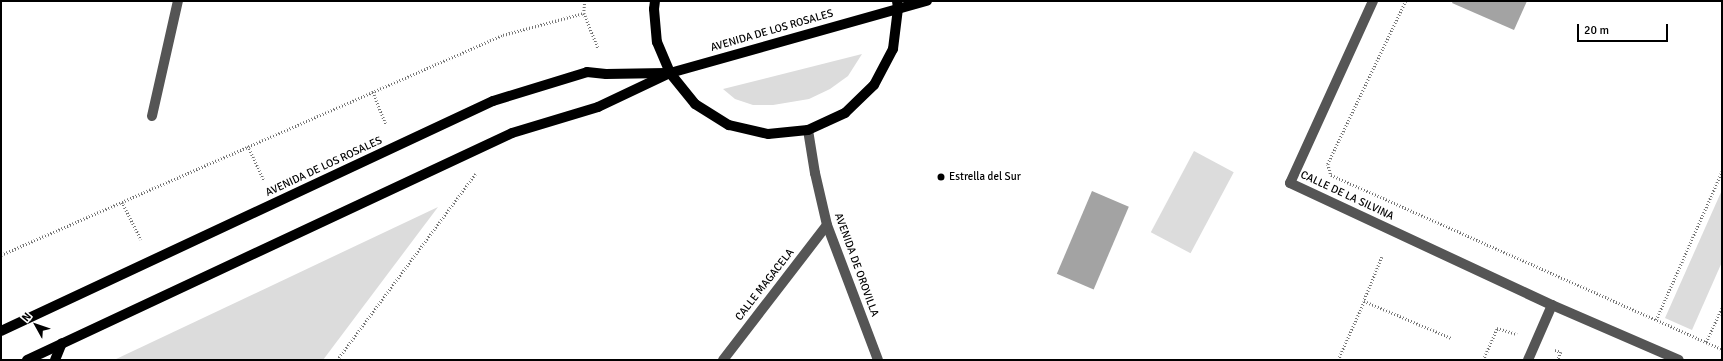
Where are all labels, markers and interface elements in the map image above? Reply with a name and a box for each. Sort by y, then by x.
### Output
street label: AVENIDA DE LOS ROSALES [709,7,835,55]
scale bar [1579,16,1670,42]
text: 20 m [1584,23,1609,38]
street label: AVENIDA DE LOS ROSALES [264,134,384,200]
street label: CALLE DE LA SILVINA [1298,169,1396,223]
place label: Estrella del Sur [949,170,1021,184]
marker: Estrella del Sur [936,172,946,182]
street label: AVENIDA DE OROVILLA [831,211,881,319]
street label: CALLE MAGACELA [733,246,797,324]
north arrow [16,305,56,345]
text: N [19,310,34,324]

